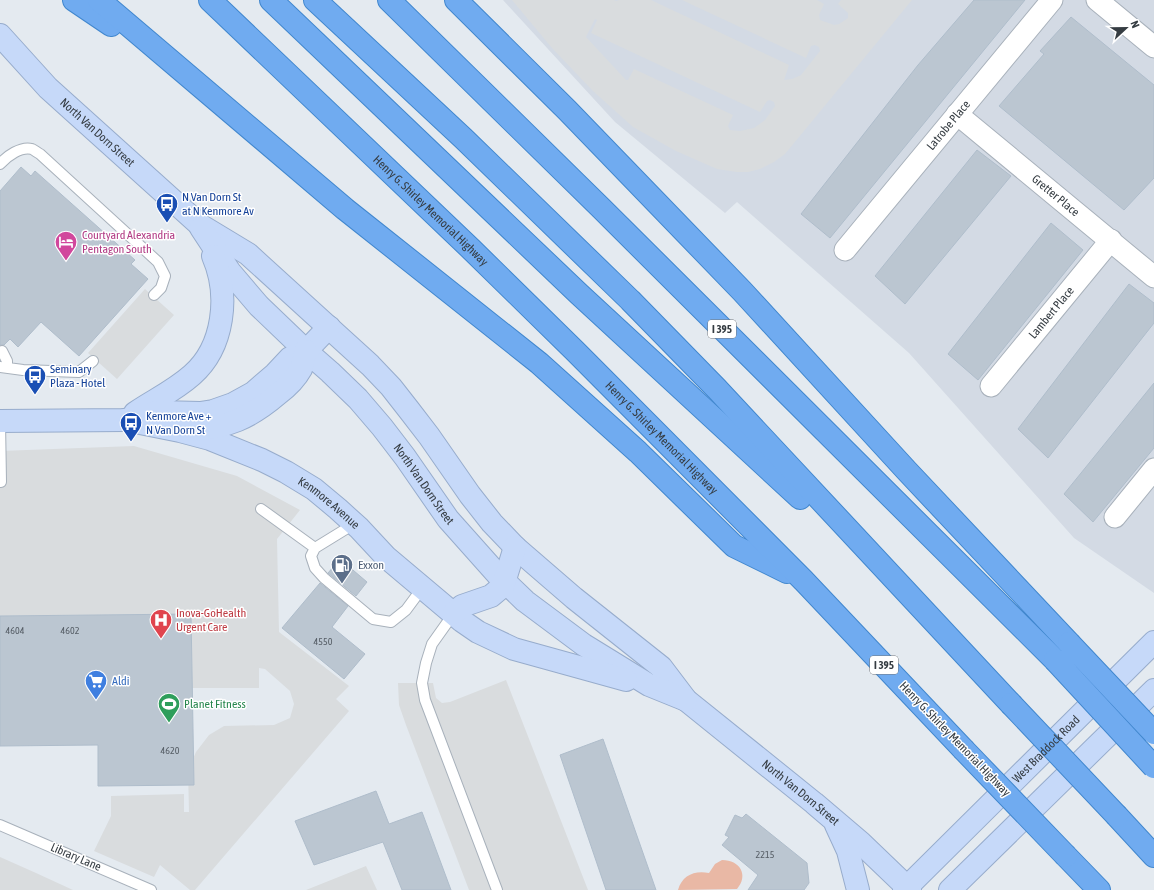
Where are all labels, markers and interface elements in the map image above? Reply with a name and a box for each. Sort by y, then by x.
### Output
north arrow [1106,8,1146,48]
text: N [1128,19,1142,30]
street label: North Van Dorn Street [57,95,138,170]
street label: Latrobe Place [924,98,973,153]
street label: Henry G. Shirley Memorial Highway [370,152,491,269]
street label: Gretter Place [1029,172,1082,219]
place label: N Van Dorn St at N Kenmore Av [182,190,254,218]
bus stop icon: N Van Dorn St at N Kenmore Av [154,191,180,224]
place label: Courtyard Alexandria Pentagon South [82,228,175,256]
hotel icon: Courtyard Alexandria Pentagon South [53,229,79,262]
street label: Lambert Place [1026,284,1077,341]
road number: I 395 [708,320,736,338]
place label: Seminary Plaza - Hotel [50,362,106,390]
bus stop icon: Seminary Plaza - Hotel [22,363,48,396]
street label: Henry G. Shirley Memorial Highway [602,379,721,497]
place label: Kenmore Ave + N Van Dorn St [146,409,212,437]
bus stop icon: Kenmore Ave + N Van Dorn St [118,410,144,443]
street label: North Van Dorn Street [391,441,457,528]
street label: Kenmore Avenue [296,474,362,532]
fuel station icon: Exxon [329,552,355,585]
place label: Exxon [358,558,384,572]
place label: Inova-GoHealth Urgent Care [176,606,246,634]
hospital icon: Inova-GoHealth Urgent Care [148,607,174,640]
house number: 4604 [6,625,25,636]
house number: 4602 [61,625,80,636]
house number: 4550 [314,636,333,647]
road number: I 395 [870,656,898,674]
supermarket icon: Aldi [83,668,109,701]
place label: Aldi [112,674,129,688]
street label: Henry G. Shirley Memorial Highway [897,679,1013,799]
sports icon: Planet Fitness [156,691,182,724]
place label: Planet Fitness [184,697,246,711]
street label: West Braddock Road [1009,713,1083,786]
house number: 4620 [161,745,180,756]
street label: North Van Dorn Street [759,757,842,829]
street label: Library Lane [49,840,103,874]
house number: 2215 [756,849,775,860]

